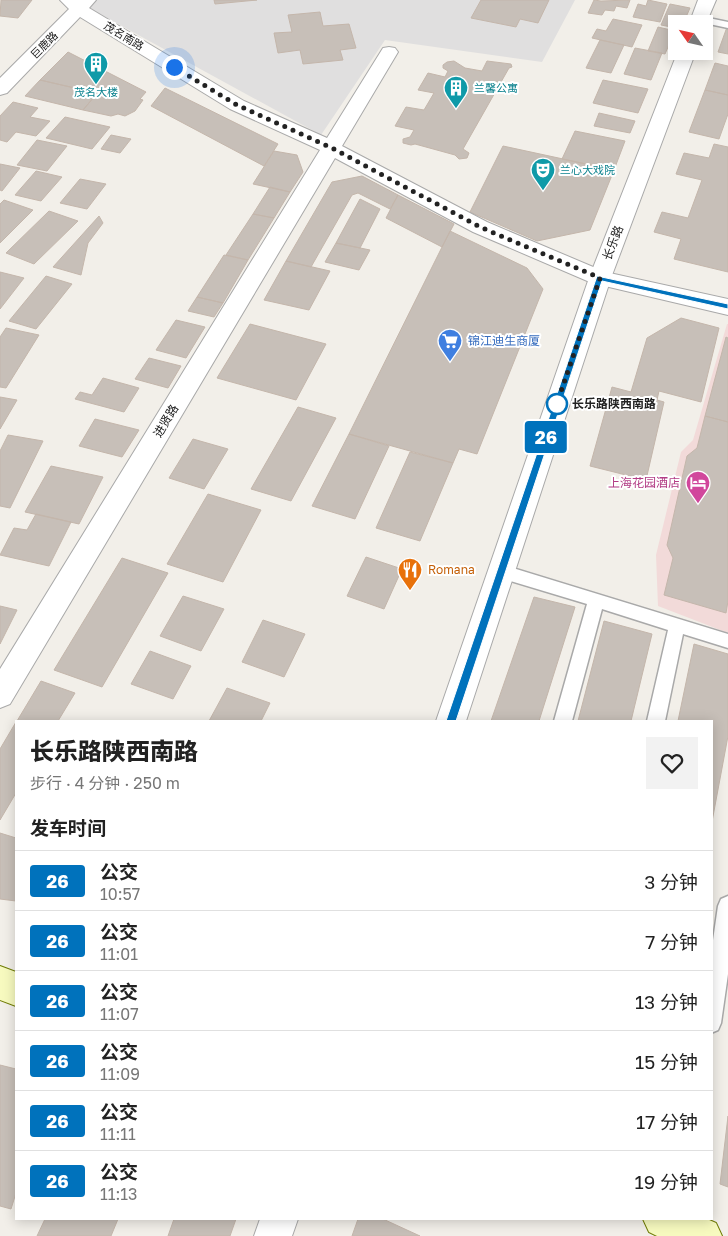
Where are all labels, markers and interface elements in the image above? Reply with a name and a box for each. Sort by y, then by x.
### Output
north arrow [668,15,712,60]
map controls [668,15,713,60]
street label: 茂名南路 [102,19,146,52]
street label: 巨鹿路 [27,28,60,61]
building icon: 茂名大楼 [83,51,109,85]
your location [162,55,187,80]
building icon: 兰馨公寓 [443,75,469,109]
place label: 兰馨公寓 [474,81,518,94]
place label: 茂名大楼 [74,85,118,98]
theatre icon: 兰心大戏院 [530,157,556,191]
place label: 兰心大戏院 [560,163,615,176]
street label: 长乐路 [599,223,626,262]
supermarket icon: 锦江迪生商厦 [437,328,463,362]
place label: 锦江迪生商厦 [468,333,540,348]
marker: 长乐路陕西南路 [546,393,568,415]
place label: 长乐路陕西南路 [572,396,656,411]
street label: 进贤路 [150,401,181,440]
line badge: 26 [524,421,568,453]
text: 26 [535,426,557,448]
hotel icon: 上海花园酒店 [685,470,711,504]
place label: 上海花园酒店 [608,475,680,490]
restaurant icon: Romana [397,557,423,591]
place label: Romana [428,562,475,577]
text: 长乐路陕西南路 [30,736,198,765]
button: heart [646,737,698,789]
text: 步行 · 4 分钟 · 250 m [30,773,180,793]
text: 发车时间 [30,816,106,839]
text: 公交 [100,860,138,883]
text: 26 [46,870,69,892]
text: 3 分钟 [644,870,698,893]
text: 10:57 [100,884,140,904]
text: 公交 [100,920,138,943]
text: 26 [46,930,69,952]
text: 7 分钟 [645,930,698,953]
text: 11:01 [100,944,138,964]
text: 公交 [100,980,138,1003]
text: 26 [46,990,69,1012]
text: 13 分钟 [635,990,698,1013]
text: 11:07 [100,1004,139,1024]
text: 公交 [100,1040,138,1063]
text: 26 [46,1050,69,1072]
text: 15 分钟 [635,1050,698,1073]
text: 11:09 [100,1064,140,1084]
text: 公交 [100,1100,138,1123]
text: 26 [46,1110,69,1132]
text: 17 分钟 [636,1110,698,1133]
text: 11:11 [100,1124,136,1144]
text: 公交 [100,1160,138,1183]
text: 26 [46,1170,69,1192]
text: 19 分钟 [635,1170,698,1193]
text: 11:13 [100,1184,137,1204]

